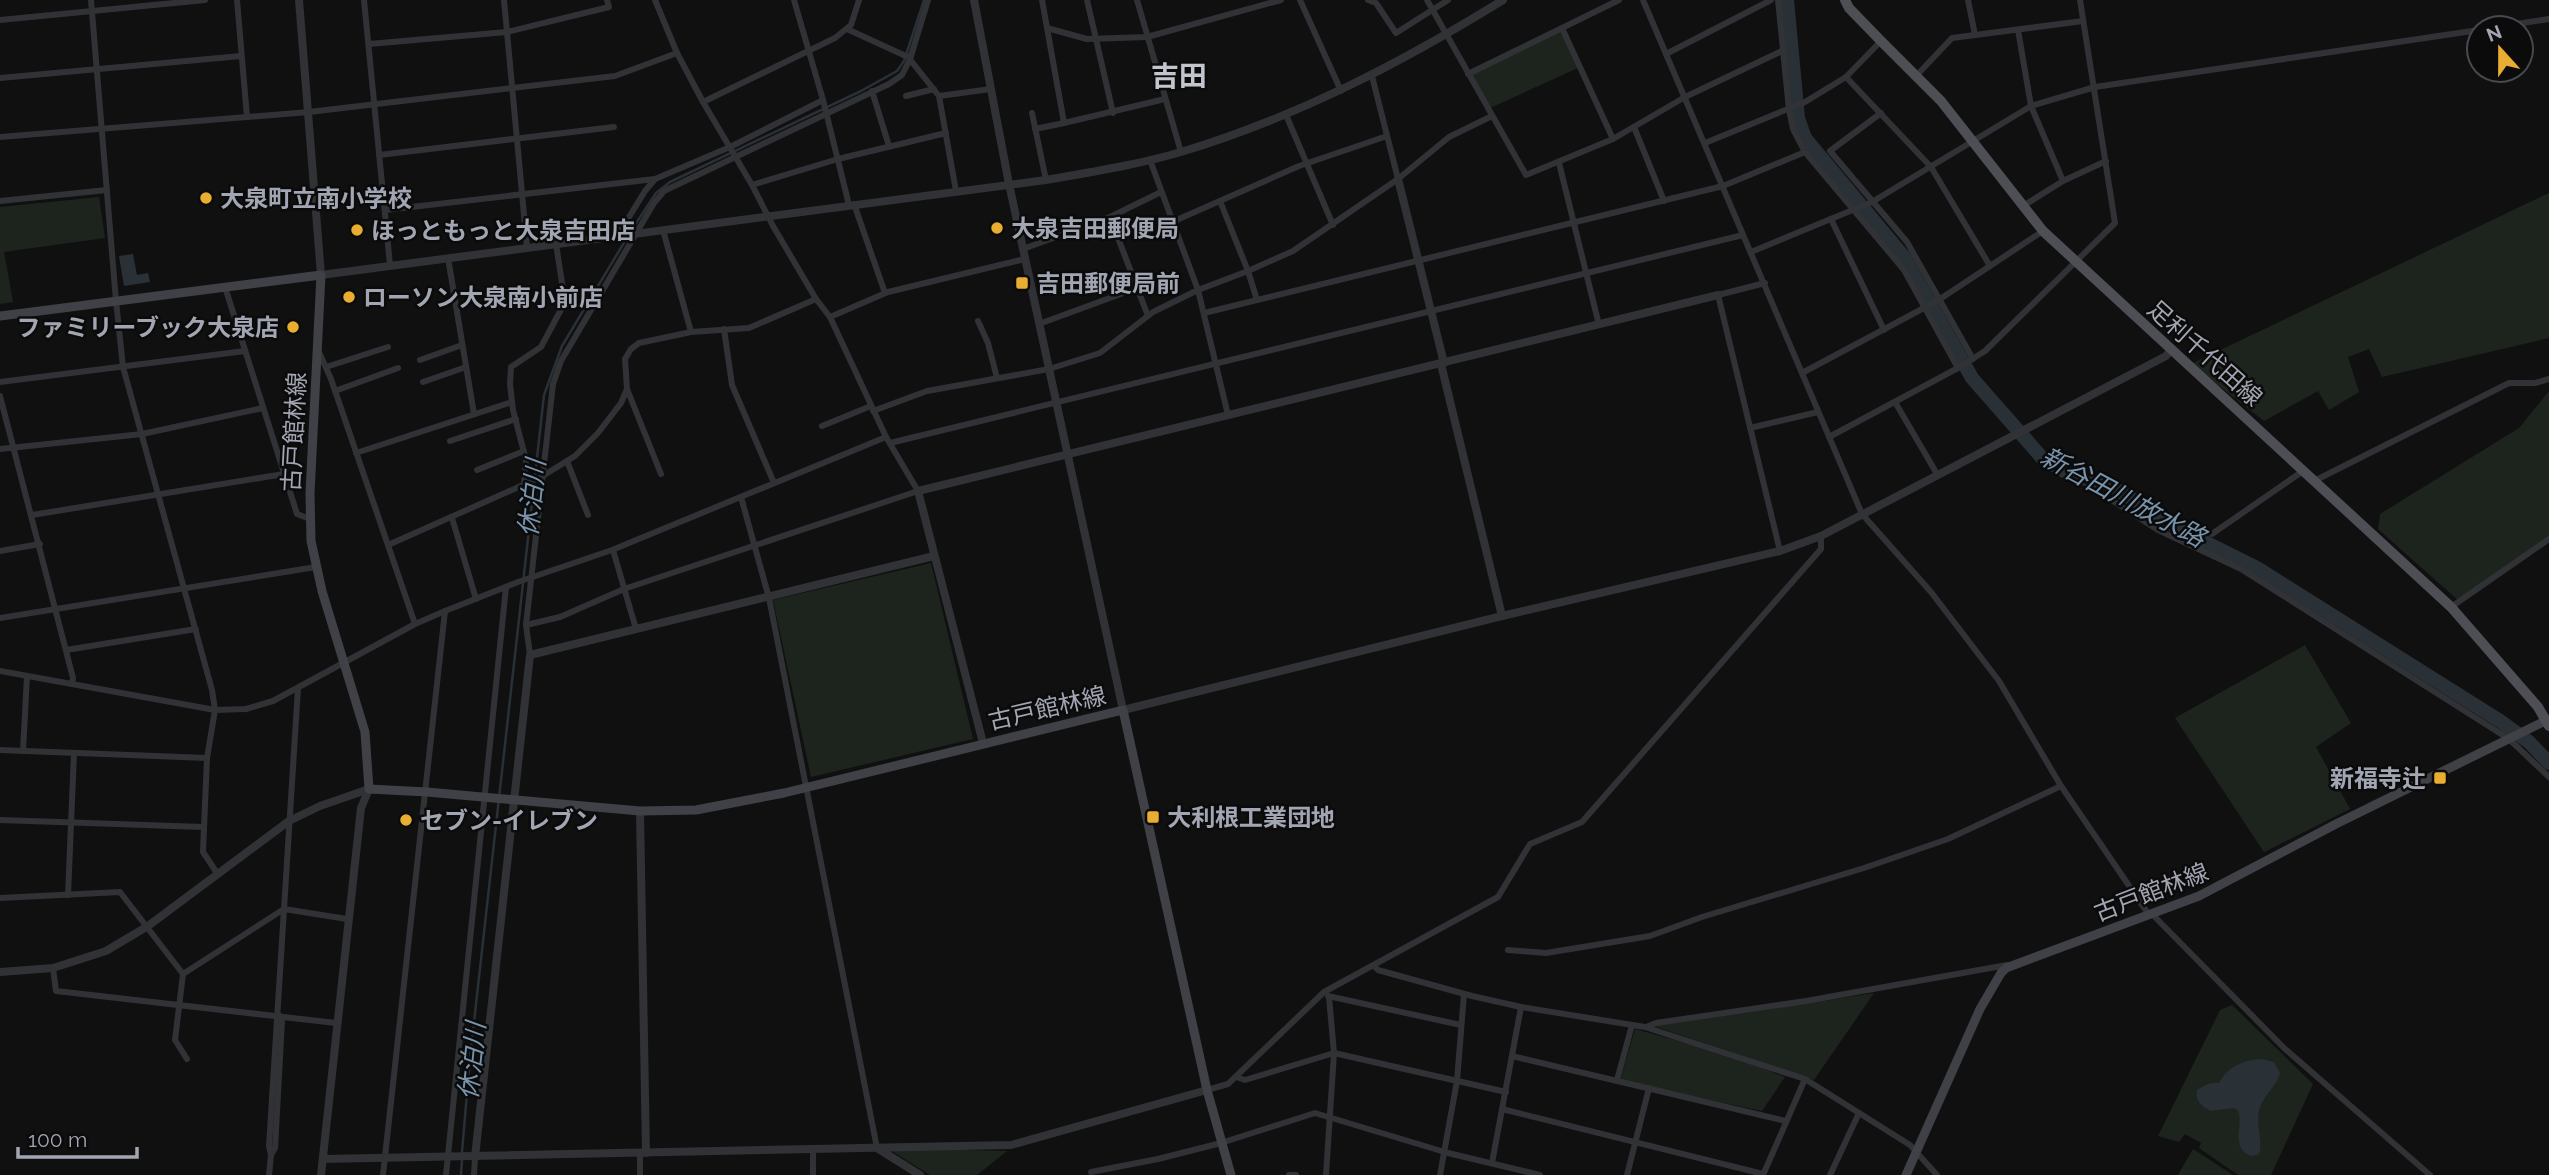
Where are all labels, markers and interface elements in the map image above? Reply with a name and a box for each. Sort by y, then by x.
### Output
north arrow [2465,14,2535,84]
text: N [2483,20,2505,46]
district label: 吉田 [1151,60,1207,93]
place label: 大泉町立南小学校 [220,184,412,213]
marker: 大泉町立南小学校 [198,190,214,206]
place label: 大泉吉田郵便局 [1011,214,1179,243]
place label: ほっともっと大泉吉田店 [371,216,635,245]
marker: 大泉吉田郵便局 [989,220,1005,236]
marker: ほっともっと大泉吉田店 [349,222,365,238]
place label: 吉田郵便局前 [1036,269,1180,298]
marker: 吉田郵便局前 [1014,275,1030,291]
place label: ローソン大泉南小前店 [363,283,603,312]
marker: ローソン大泉南小前店 [341,289,357,305]
street label: 足利千代田線 [2142,294,2268,412]
place label: ファミリーブック大泉店 [16,313,279,342]
marker: ファミリーブック大泉店 [285,319,301,335]
street label: 古戸館林線 [276,371,312,493]
water label: 新谷田川放水路 [2036,441,2212,554]
water label: 休泊川 [513,455,551,538]
street label: 古戸館林線 [985,680,1109,736]
place label: 新福寺辻 [2330,764,2426,793]
marker: 新福寺辻 [2432,770,2448,786]
place label: 大利根工業団地 [1167,803,1335,832]
place label: セブン-イレブン [420,806,598,835]
marker: 大利根工業団地 [1145,809,1161,825]
marker: セブン-イレブン [398,812,414,828]
street label: 古戸館林線 [2090,857,2212,927]
water label: 休泊川 [453,1018,491,1101]
scale bar [18,1116,136,1160]
text: 100 m [28,1127,87,1152]

